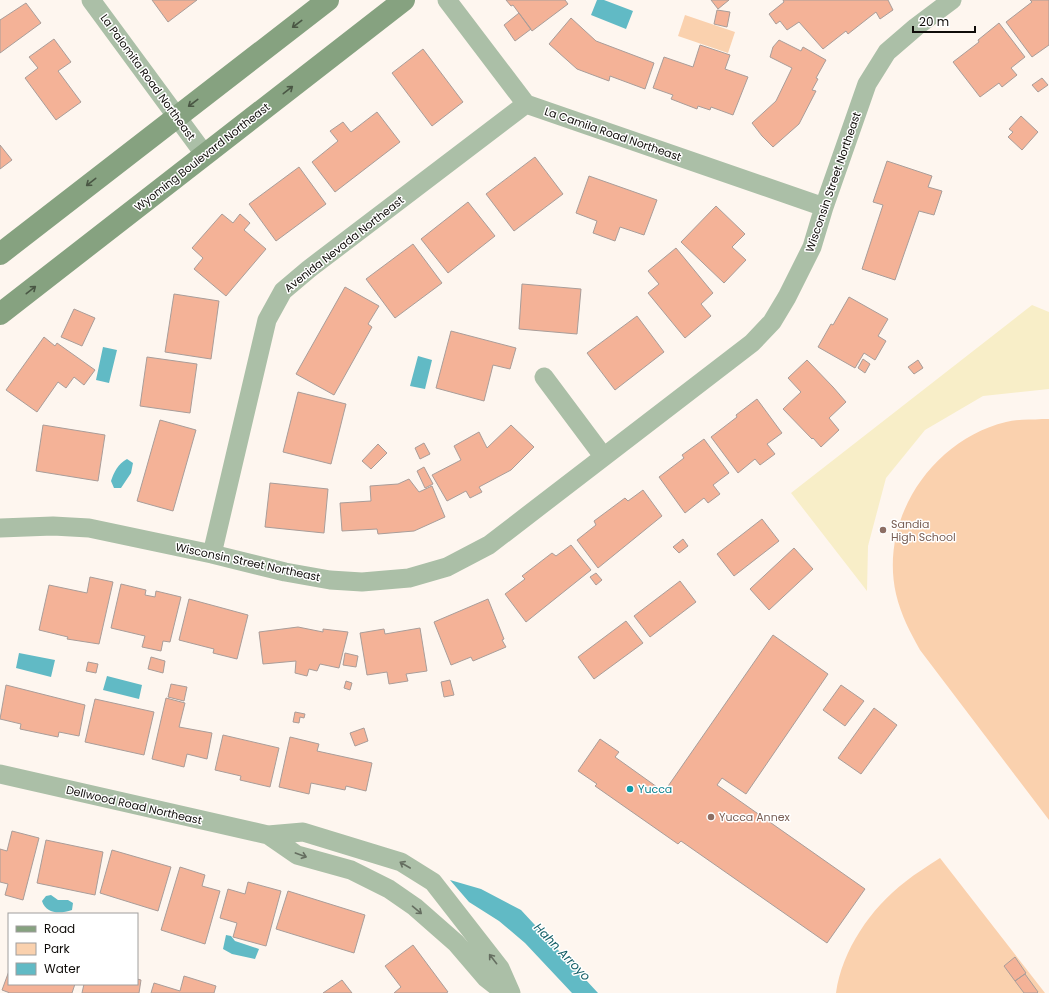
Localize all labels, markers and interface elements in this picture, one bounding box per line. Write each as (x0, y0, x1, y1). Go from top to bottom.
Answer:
scale bar (913, 8, 975, 34)
street label: La Palomita Road Northeast (97, 11, 199, 143)
text: 20 m (919, 13, 949, 30)
one-way arrow (291, 19, 302, 28)
one-way arrow (283, 86, 294, 94)
one-way arrow (188, 98, 199, 107)
street label: Wyoming Boulevard Northeast (131, 99, 273, 215)
street label: La Camila Road Northeast (542, 103, 684, 165)
street label: Wisconsin Street Northeast (801, 110, 865, 254)
one-way arrow (85, 178, 96, 187)
street label: Avenida Nevada Northeast (281, 192, 407, 296)
one-way arrow (25, 286, 36, 294)
place label: Sandia High School (891, 516, 956, 545)
marker: Sandia High School (878, 525, 888, 535)
street label: Wisconsin Street Northeast (174, 539, 322, 585)
place label: Yucca (638, 781, 672, 797)
street label: Dellwood Road Northeast (65, 782, 203, 828)
marker: Yucca (625, 784, 635, 794)
place label: Yucca Annex (719, 809, 791, 825)
marker: Yucca Annex (706, 812, 716, 822)
one-way arrow (294, 852, 306, 860)
one-way arrow (399, 860, 411, 868)
one-way arrow (412, 905, 423, 914)
legend (8, 913, 138, 985)
water label: Hahn Arroyo (530, 919, 595, 985)
text: Road (44, 920, 75, 937)
text: Park (44, 940, 71, 957)
one-way arrow (488, 953, 497, 964)
text: Water (44, 960, 81, 977)

